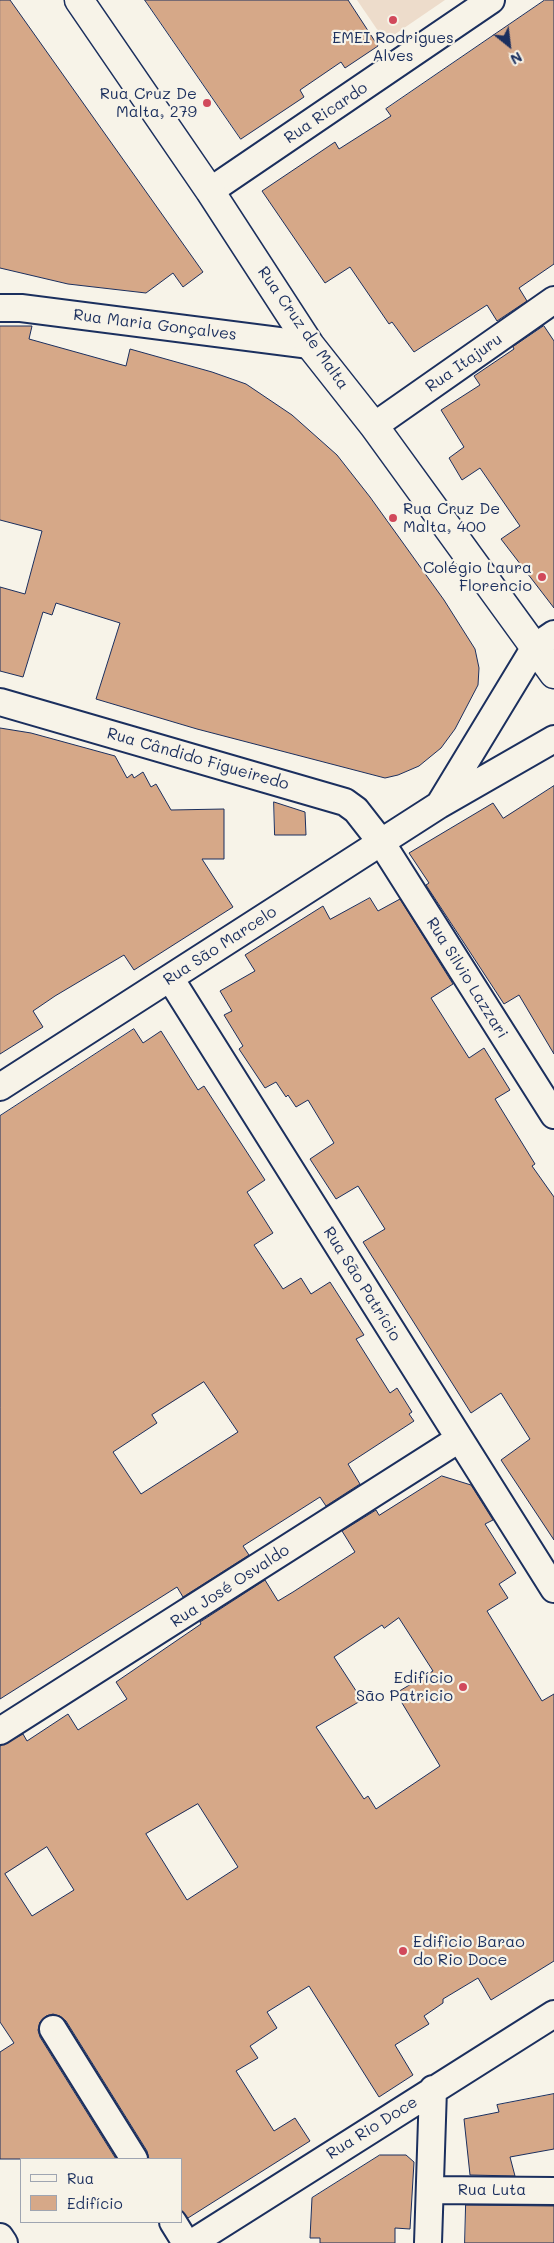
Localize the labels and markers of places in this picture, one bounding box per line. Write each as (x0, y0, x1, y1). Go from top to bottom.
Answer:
marker: EMEI Rodrigues Alves (387, 14, 399, 26)
place label: EMEI Rodrigues Alves (332, 28, 454, 66)
place label: Rua Cruz De Malta, 279 (100, 84, 197, 122)
marker: Rua Cruz De Malta, 279 (201, 97, 213, 109)
place label: Rua Cruz De Malta, 400 (403, 499, 500, 537)
marker: Rua Cruz De Malta, 400 (387, 512, 399, 524)
place label: Colégio Laura Florencio (423, 558, 532, 596)
marker: Colégio Laura Florencio (536, 571, 548, 583)
place label: Edifício São Patricio (356, 1668, 453, 1706)
marker: Edifício São Patricio (457, 1681, 469, 1693)
place label: Edificio Barao do Rio Doce (413, 1932, 525, 1970)
marker: Edificio Barao do Rio Doce (397, 1945, 409, 1957)

